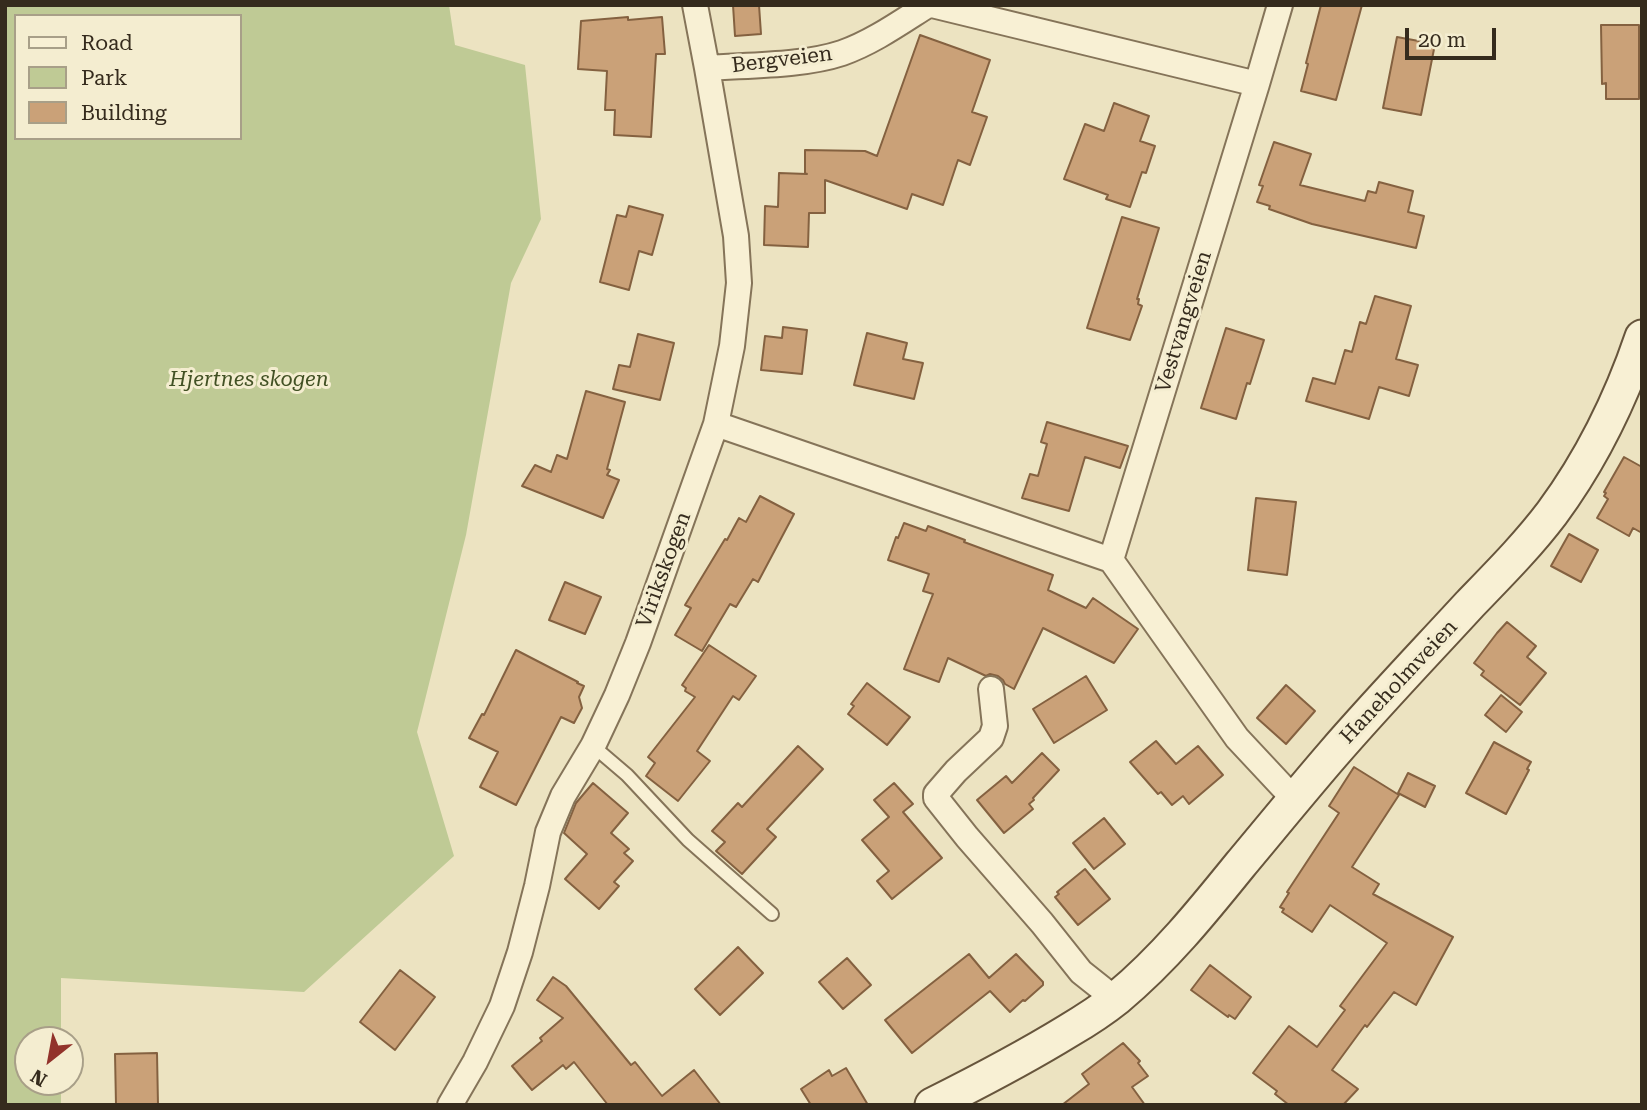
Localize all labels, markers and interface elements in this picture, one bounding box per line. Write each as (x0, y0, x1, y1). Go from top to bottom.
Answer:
legend (14, 14, 242, 140)
scale bar (1409, 14, 1500, 58)
text: 20 m (1418, 28, 1466, 52)
text: Road (81, 31, 133, 55)
street label: Bergveien (730, 41, 834, 79)
text: Park (81, 66, 127, 90)
text: Building (81, 101, 167, 125)
street label: Vestvangveien (1150, 248, 1218, 396)
park label: Hjertnes skogen (169, 367, 329, 393)
street label: Virikskogen (631, 508, 697, 632)
street label: Haneholmveien (1335, 615, 1463, 749)
north arrow (14, 1026, 84, 1096)
text: N (27, 1064, 51, 1091)

